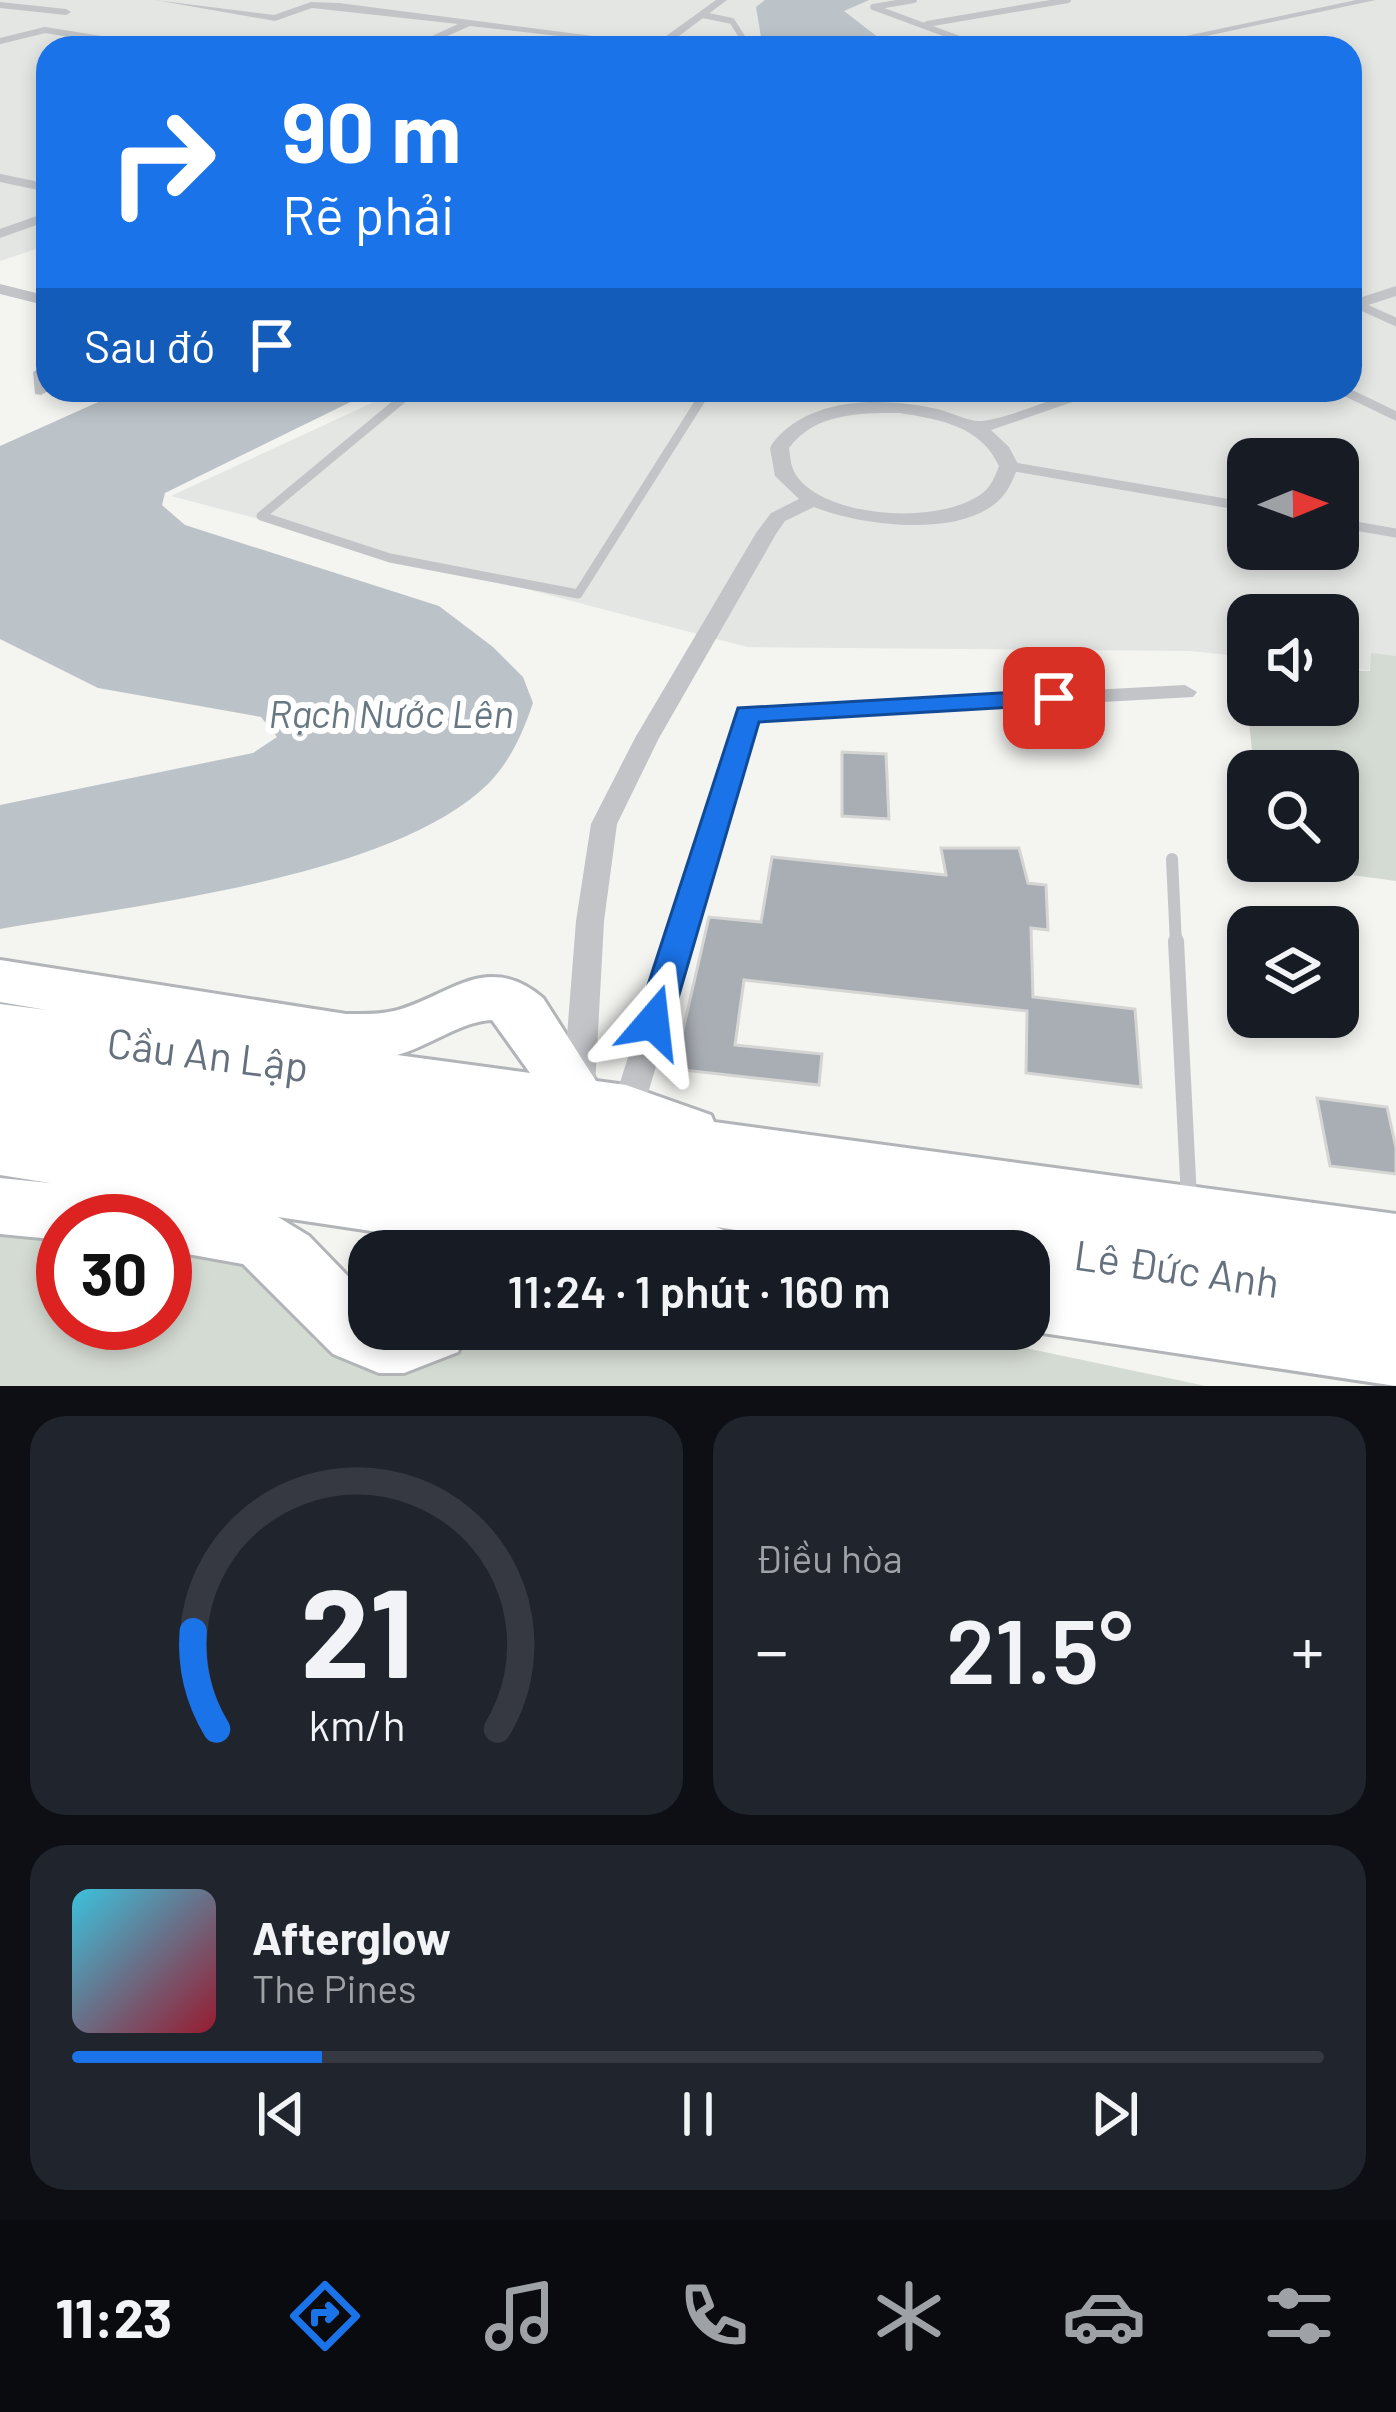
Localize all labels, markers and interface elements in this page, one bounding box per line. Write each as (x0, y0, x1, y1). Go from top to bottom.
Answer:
text: 90 m (282, 79, 461, 180)
icon: right (84, 84, 240, 240)
text: Rẽ phải (282, 181, 455, 246)
icon: arrive (239, 312, 305, 378)
text: Sau đó (84, 318, 215, 372)
north arrow (1227, 438, 1359, 570)
map controls (1227, 438, 1359, 1038)
button: sound (1227, 594, 1359, 726)
pin (1003, 647, 1105, 749)
icon: arrive (1021, 665, 1087, 731)
water label: Rạch Nước Lên (268, 689, 514, 736)
button: search (1227, 750, 1359, 882)
button: layers (1227, 906, 1359, 1038)
position arrow (590, 959, 716, 1085)
street label: Cầu An Lập (104, 1016, 312, 1091)
speed limit sign: 30 (36, 1194, 192, 1350)
street label: Lê Đức Anh (1071, 1228, 1283, 1306)
text: 11:24 · 1 phút · 160 m (508, 1263, 891, 1317)
text: Điều hòa (755, 1534, 903, 1581)
text: 21 (300, 1553, 413, 1703)
text: 21.5° (946, 1594, 1133, 1702)
text: − (755, 1609, 788, 1688)
text: + (1291, 1609, 1324, 1688)
text: km/h (308, 1697, 405, 1749)
text: Afterglow (252, 1910, 451, 1964)
text: The Pines (252, 1964, 417, 2011)
icon: previous (248, 2081, 314, 2147)
icon: pause (665, 2081, 731, 2147)
icon: next (1082, 2081, 1148, 2147)
icon: directions (283, 2274, 367, 2358)
icon: music (478, 2274, 562, 2358)
icon: phone (672, 2274, 756, 2358)
icon: climate (867, 2274, 951, 2358)
icon: car (1062, 2274, 1146, 2358)
icon: filters (1257, 2274, 1341, 2358)
text: 11:23 (55, 2284, 172, 2349)

